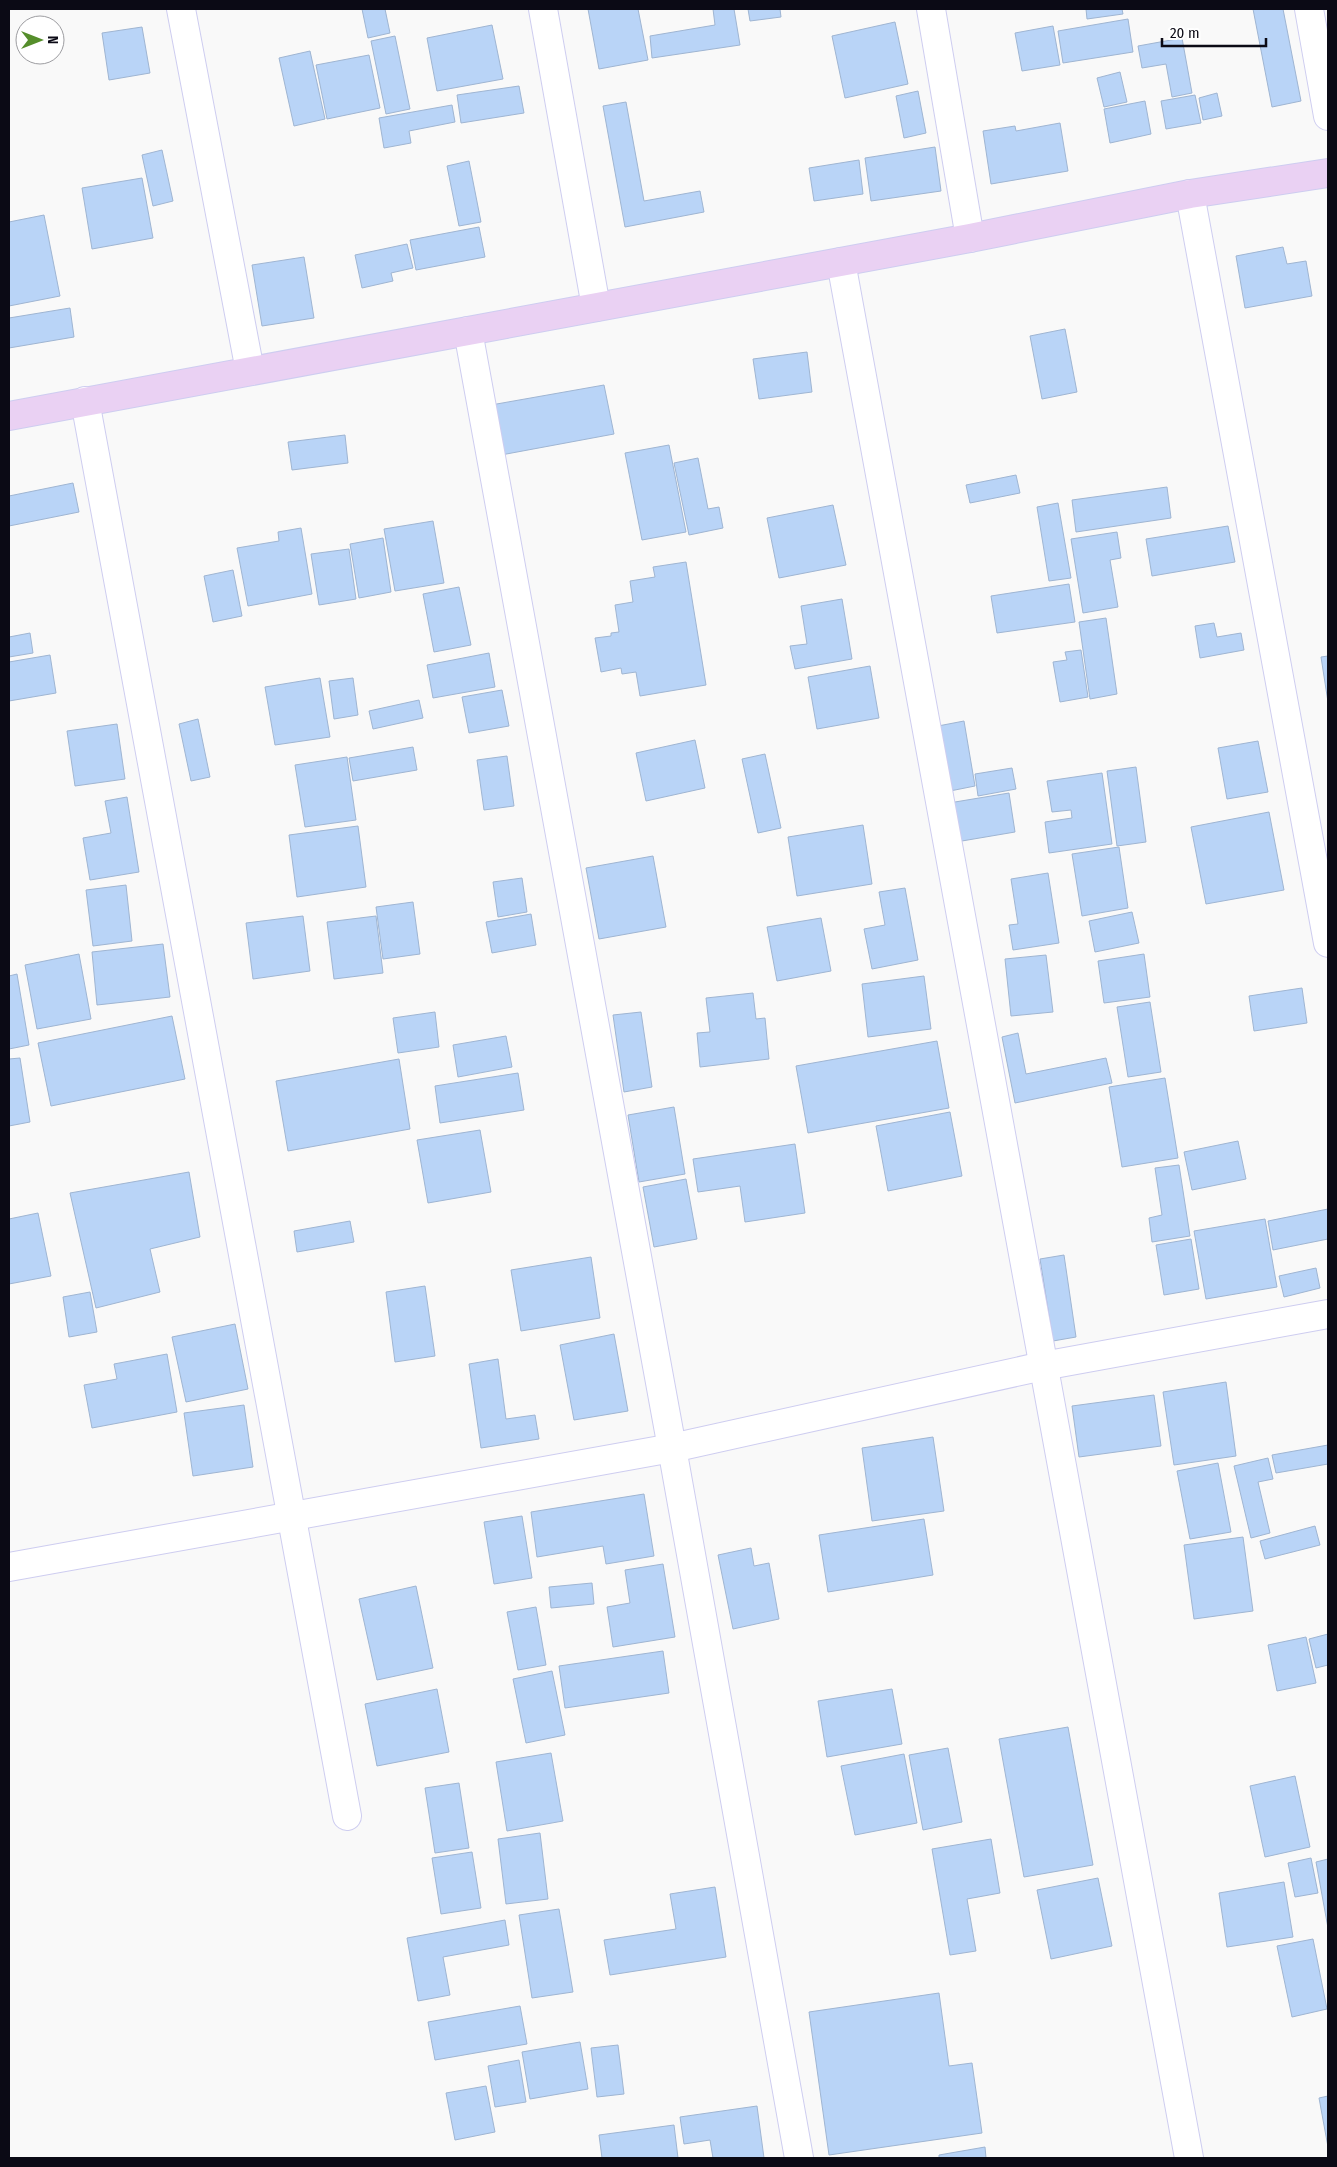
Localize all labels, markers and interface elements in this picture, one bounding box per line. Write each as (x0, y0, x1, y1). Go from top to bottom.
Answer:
north arrow (15, 15, 65, 65)
scale bar (1162, 15, 1266, 47)
text: 20 m (1170, 24, 1200, 42)
text: N (44, 36, 61, 44)

